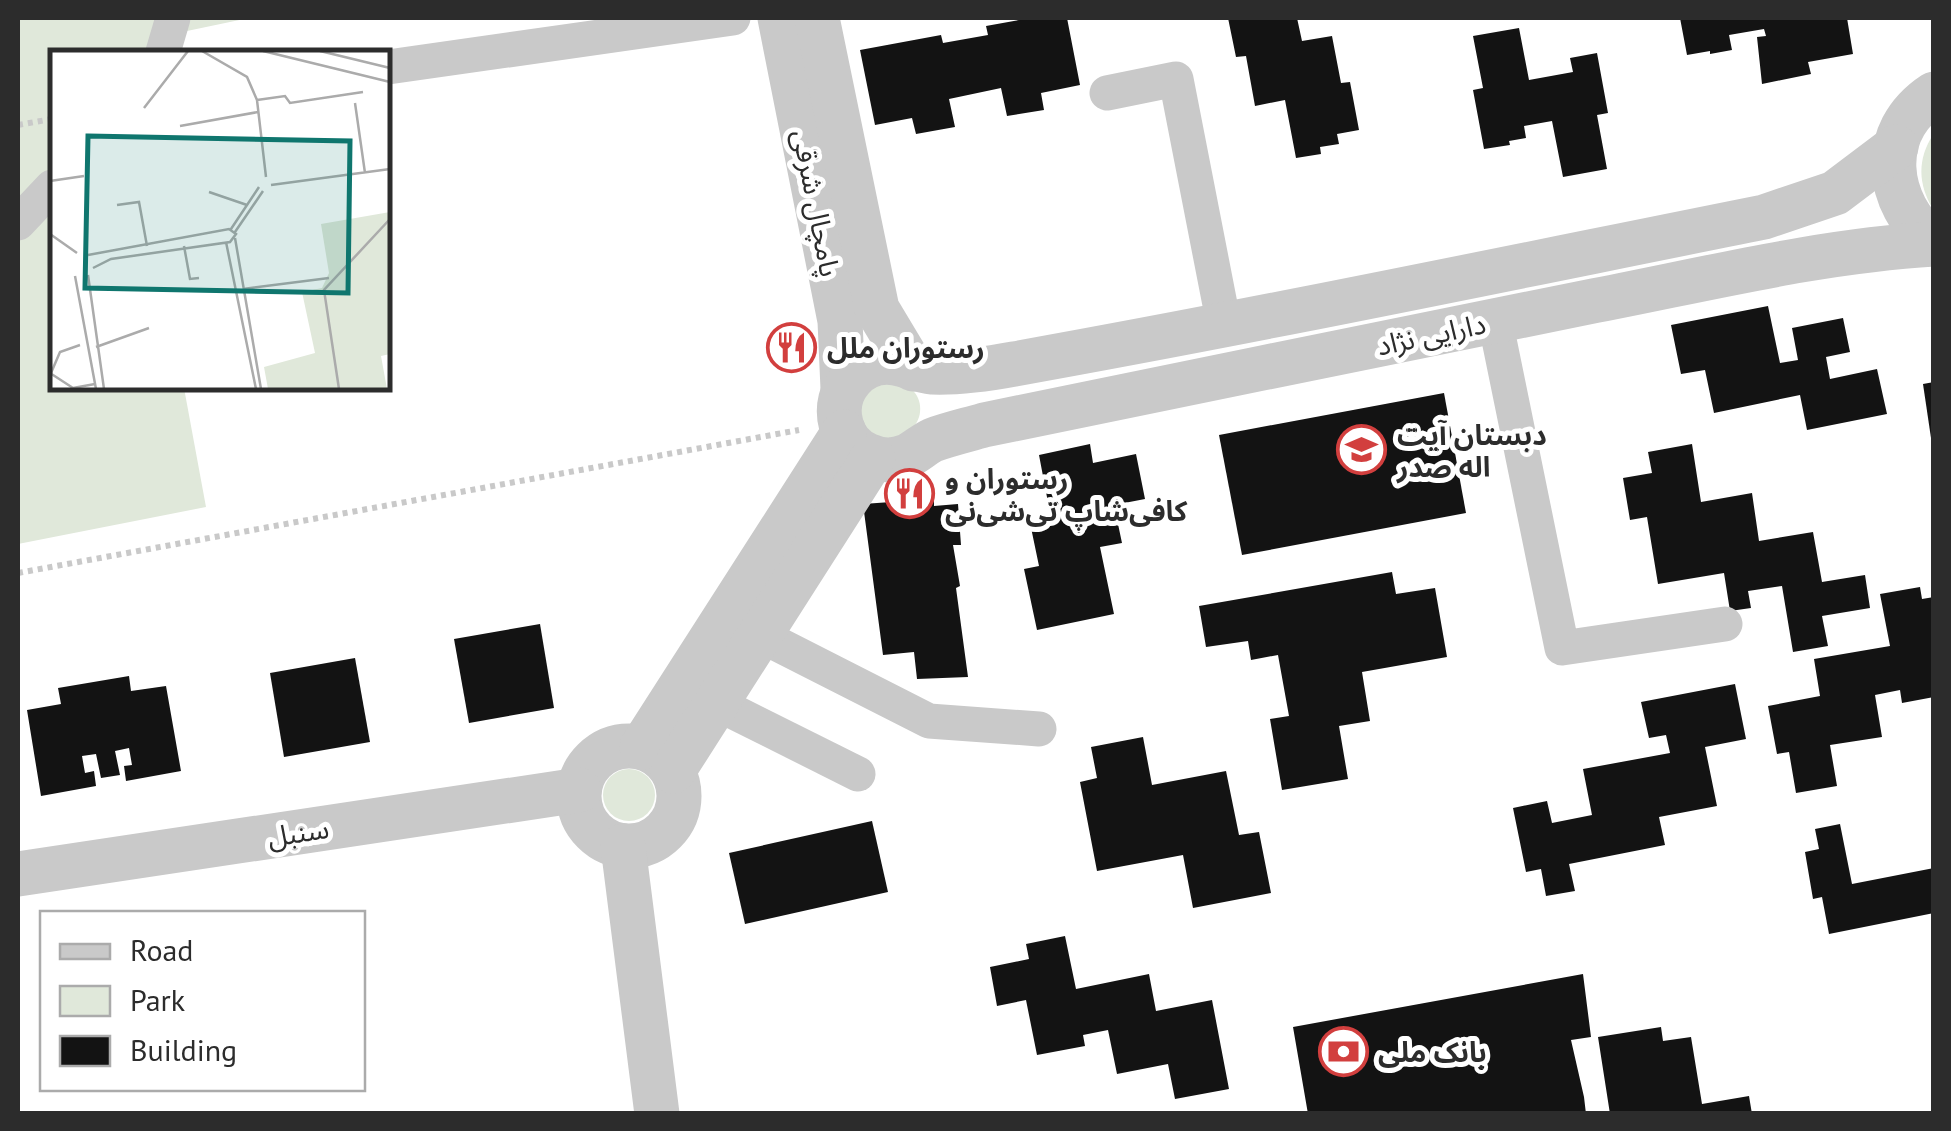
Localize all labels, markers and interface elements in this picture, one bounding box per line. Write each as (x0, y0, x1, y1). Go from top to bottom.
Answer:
inset map (50, 50, 390, 390)
street label: پامچال شرقی (784, 126, 849, 280)
street label: دارایی نژاد (1373, 304, 1489, 364)
restaurant icon: رستوران ملل (766, 321, 818, 373)
place label: رستوران ملل (827, 329, 985, 366)
place label: دبستان آیت اله صدر (1396, 416, 1547, 485)
school or university icon: دبستان آیت اله صدر (1336, 424, 1388, 476)
place label: رستوران و کافی‌شاپ تی‌شی‌نی (945, 460, 1187, 530)
restaurant icon: رستوران و کافی‌شاپ تی‌شی‌نی (884, 468, 936, 520)
street label: سنبل (265, 809, 331, 855)
legend (40, 911, 365, 1091)
text: Road (130, 930, 194, 969)
text: Park (130, 980, 186, 1019)
bank icon: بانک ملی (1317, 1025, 1369, 1077)
text: Building (130, 1030, 237, 1069)
place label: بانک ملی (1378, 1033, 1487, 1070)

